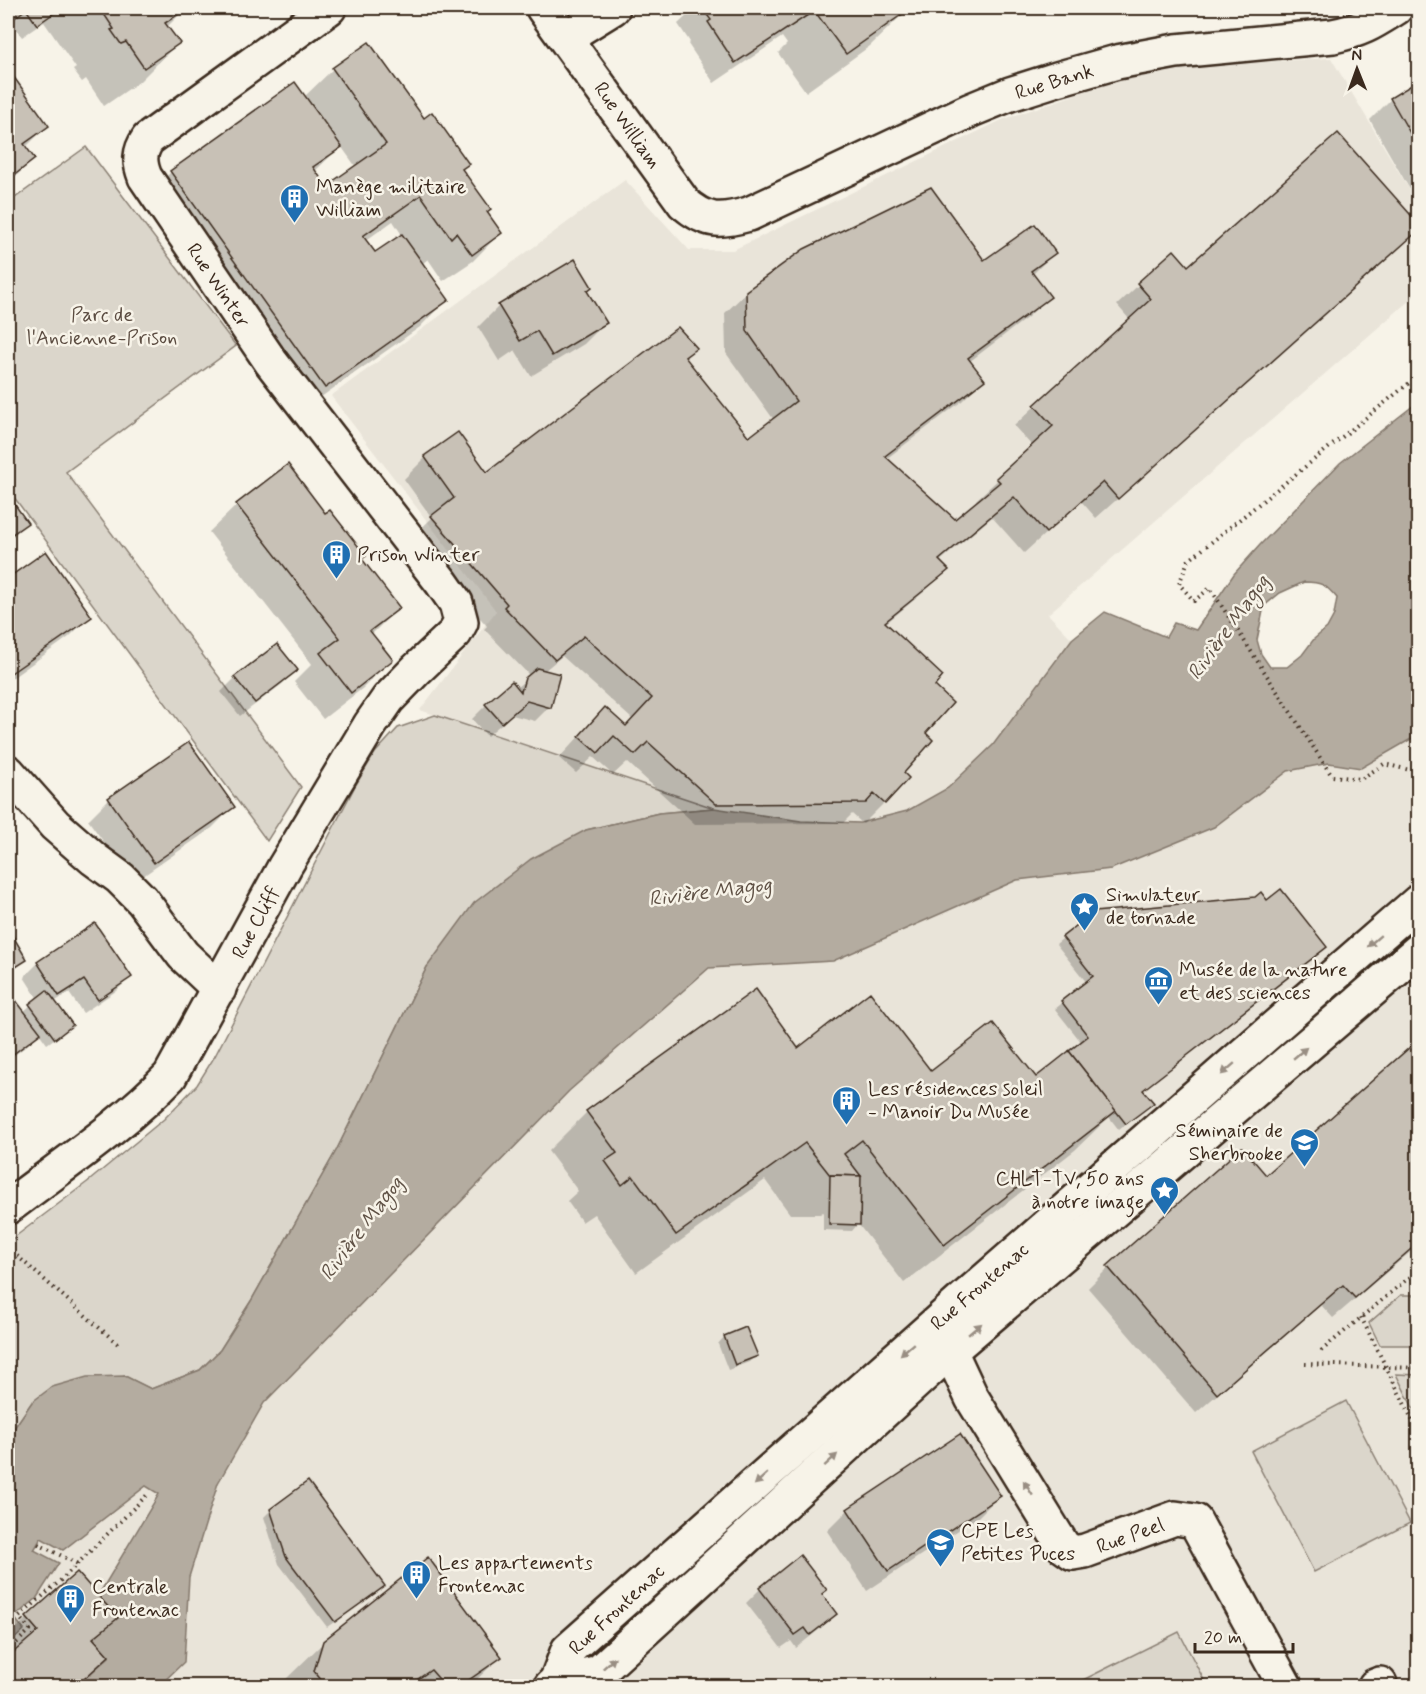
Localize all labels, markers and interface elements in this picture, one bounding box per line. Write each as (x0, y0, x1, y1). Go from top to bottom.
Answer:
north arrow (1327, 39, 1387, 99)
text: N (1351, 45, 1362, 66)
street label: Rue Bank (1012, 58, 1097, 107)
street label: Rue William (587, 77, 667, 175)
place label: Manège militaire William (316, 174, 467, 224)
building icon: Manège militaire William (279, 182, 311, 224)
street label: Rue Winter (180, 238, 256, 333)
park label: Parc de l'Ancienne-Prison (27, 302, 177, 352)
building icon: Prison Winter (320, 538, 352, 580)
place label: Prison Winter (357, 542, 480, 569)
water label: Rivière Magog (1181, 569, 1279, 687)
water label: Rivière Magog (647, 870, 774, 915)
street label: Rue Cliff (226, 882, 287, 964)
place label: Simulateur de tornade (1106, 882, 1201, 932)
place icon: Simulateur de tornade (1069, 890, 1101, 932)
one-way arrow (1367, 934, 1382, 948)
place label: Musée de la nature et des sciences (1179, 957, 1348, 1007)
museum icon: Musée de la nature et des sciences (1142, 964, 1174, 1006)
one-way arrow (1292, 1047, 1307, 1060)
one-way arrow (1220, 1062, 1235, 1076)
place label: Les résidences soleil - Manoir Du Musée (868, 1076, 1043, 1126)
building icon: Les résidences soleil - Manoir Du Musée (831, 1084, 863, 1126)
place label: Séminaire de Sherbrooke (1176, 1118, 1283, 1168)
school or university icon: Séminaire de Sherbrooke (1288, 1126, 1320, 1168)
place label: CHLT-TV, 50 ans à notre image (995, 1166, 1144, 1218)
water label: Rivière Magog (313, 1170, 412, 1288)
place icon: CHLT-TV, 50 ans à notre image (1149, 1174, 1181, 1216)
street label: Rue Frontenac (925, 1237, 1035, 1337)
one-way arrow (967, 1323, 982, 1336)
one-way arrow (899, 1343, 915, 1356)
one-way arrow (823, 1454, 838, 1467)
one-way arrow (754, 1472, 769, 1485)
one-way arrow (1022, 1480, 1033, 1496)
street label: Rue Peel (1093, 1512, 1168, 1561)
place label: CPE Les Petites Puces (961, 1518, 1075, 1568)
school or university icon: CPE Les Petites Puces (924, 1526, 956, 1568)
place label: Les appartements Frontenac (438, 1550, 593, 1600)
building icon: Les appartements Frontenac (401, 1558, 433, 1600)
street label: Rue Frontenac (563, 1559, 671, 1662)
place label: Centrale Frontenac (92, 1574, 179, 1624)
building icon: Centrale Frontenac (55, 1582, 87, 1624)
scale bar (1195, 1616, 1292, 1654)
text: 20 m (1204, 1626, 1242, 1650)
one-way arrow (602, 1656, 616, 1670)

